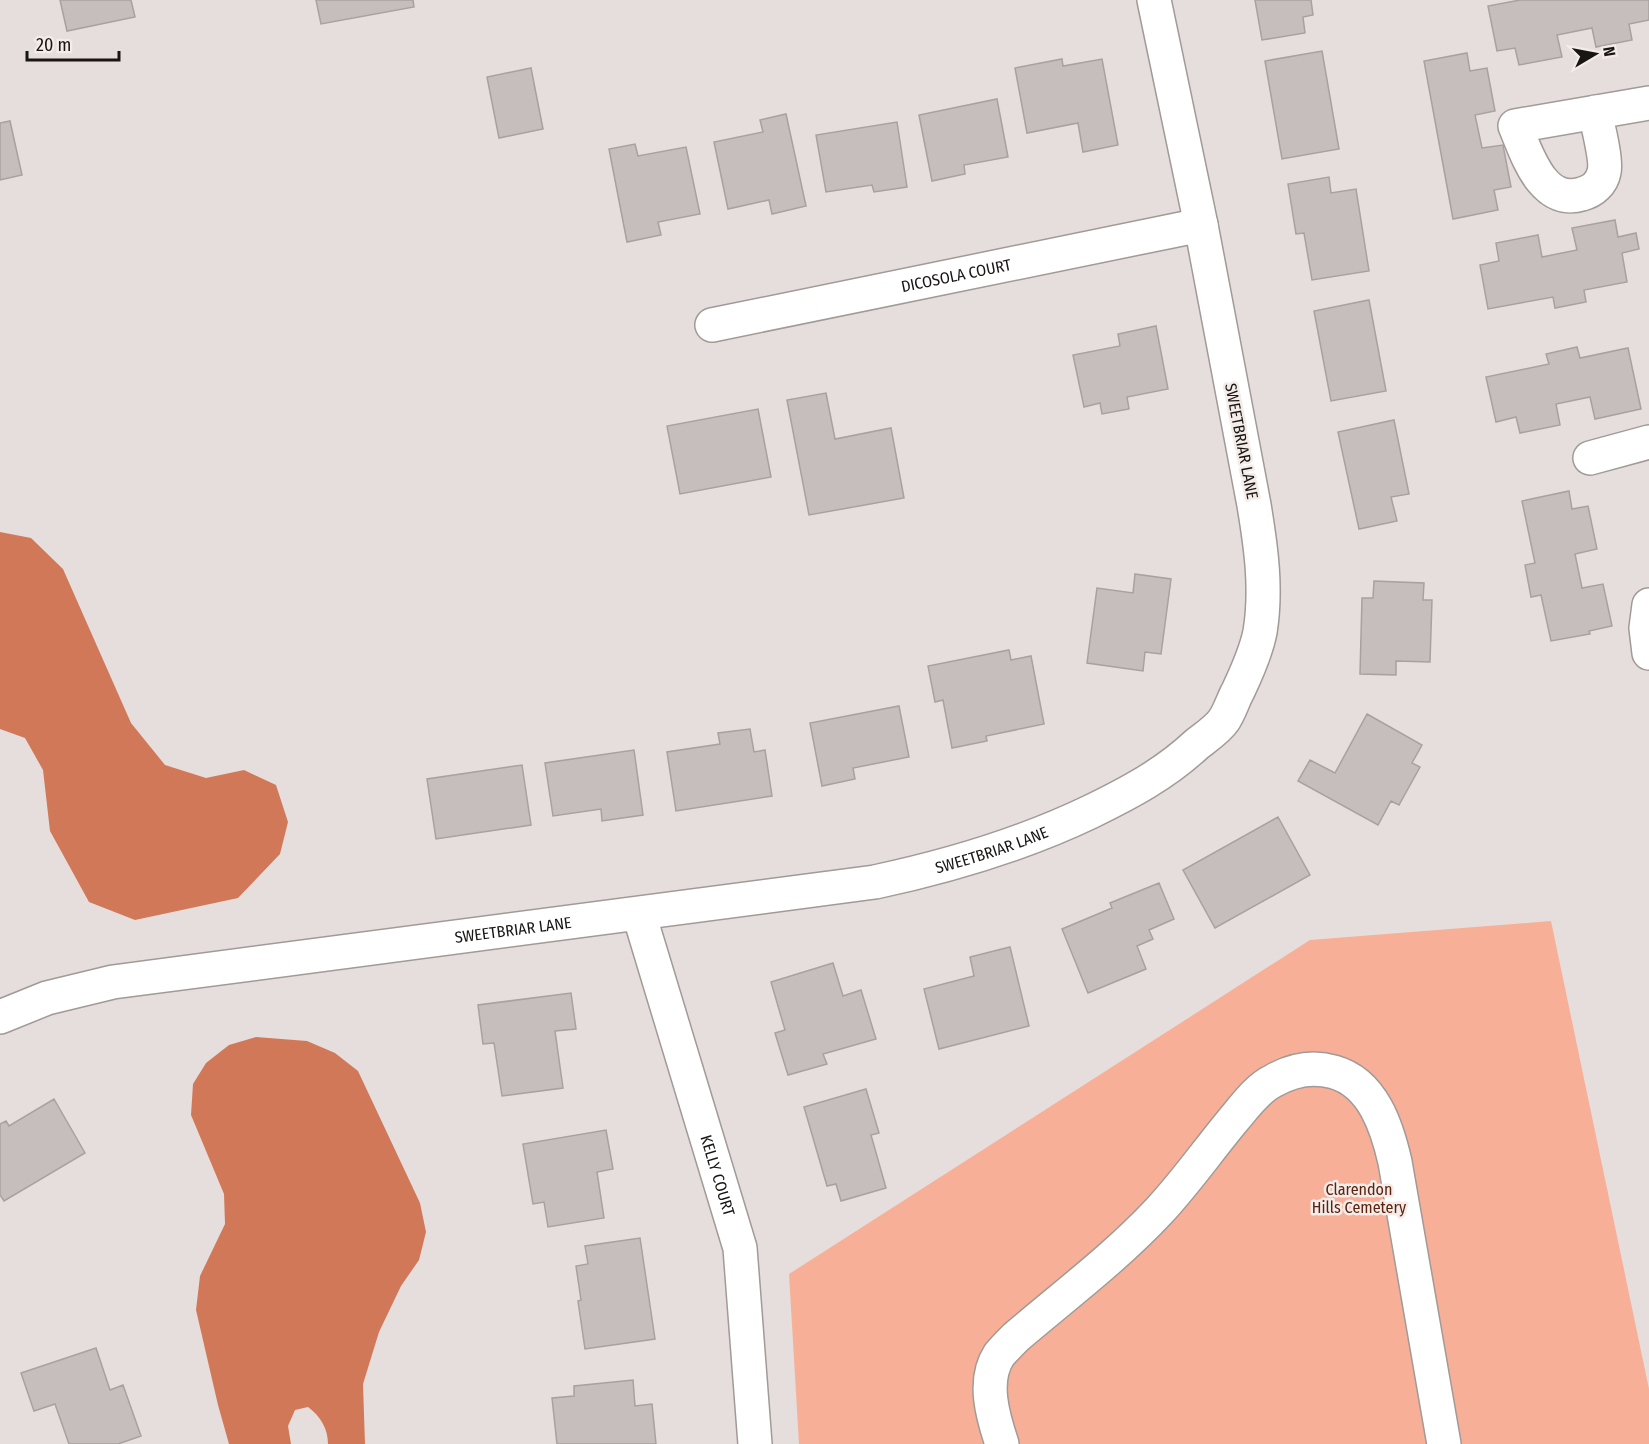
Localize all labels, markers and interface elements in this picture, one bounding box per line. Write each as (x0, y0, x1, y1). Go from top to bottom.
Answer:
scale bar (27, 24, 118, 62)
north arrow (1565, 24, 1625, 84)
text: 20 m (36, 34, 71, 56)
text: N (1599, 45, 1619, 58)
street label: DICOSOLA COURT (899, 255, 1013, 296)
street label: SWEETBRIAR LANE (1221, 382, 1262, 501)
street label: SWEETBRIAR LANE (933, 823, 1051, 877)
street label: SWEETBRIAR LANE (453, 913, 573, 947)
street label: KELLY COURT (696, 1133, 739, 1219)
park label: Clarendon Hills Cemetery (1312, 1180, 1407, 1217)

